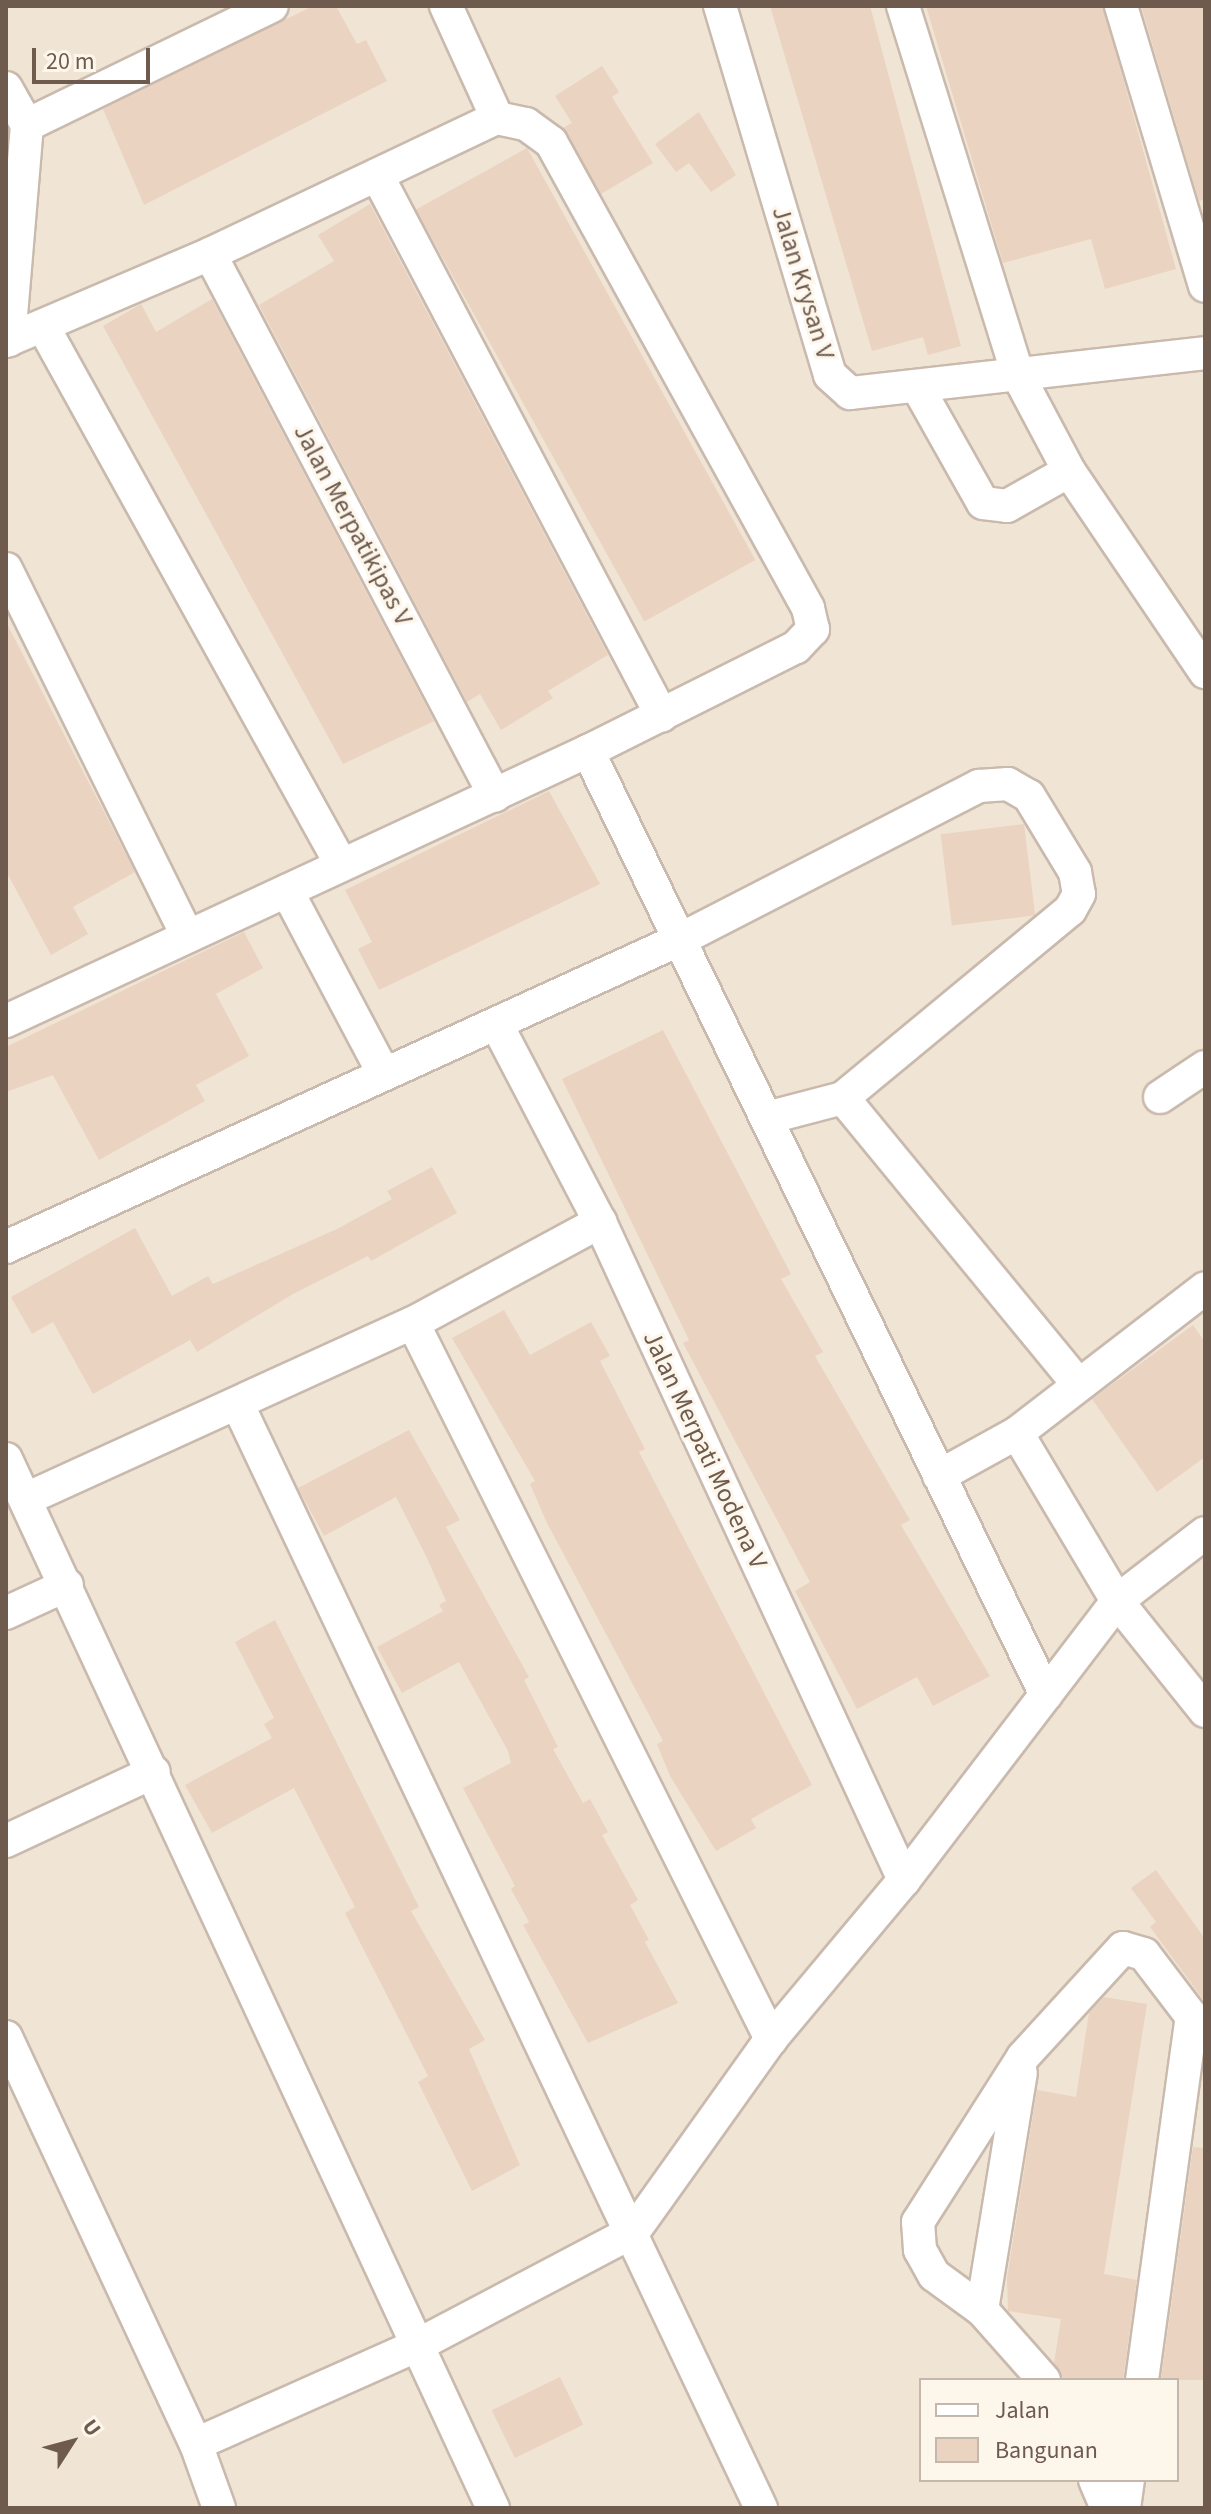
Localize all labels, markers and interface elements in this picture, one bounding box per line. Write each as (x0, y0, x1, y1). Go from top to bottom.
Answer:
scale bar (36, 32, 154, 82)
text: 20 m (46, 44, 95, 79)
street label: Jalan Krysan V (765, 203, 841, 363)
street label: Jalan Merpatikipas V (287, 419, 419, 631)
street label: Jalan Merpati Modena V (636, 1326, 774, 1574)
legend (919, 2378, 1179, 2482)
text: Jalan (995, 2393, 1050, 2428)
north arrow (32, 2402, 112, 2482)
text: U (74, 2413, 109, 2443)
text: Bangunan (995, 2433, 1098, 2468)

